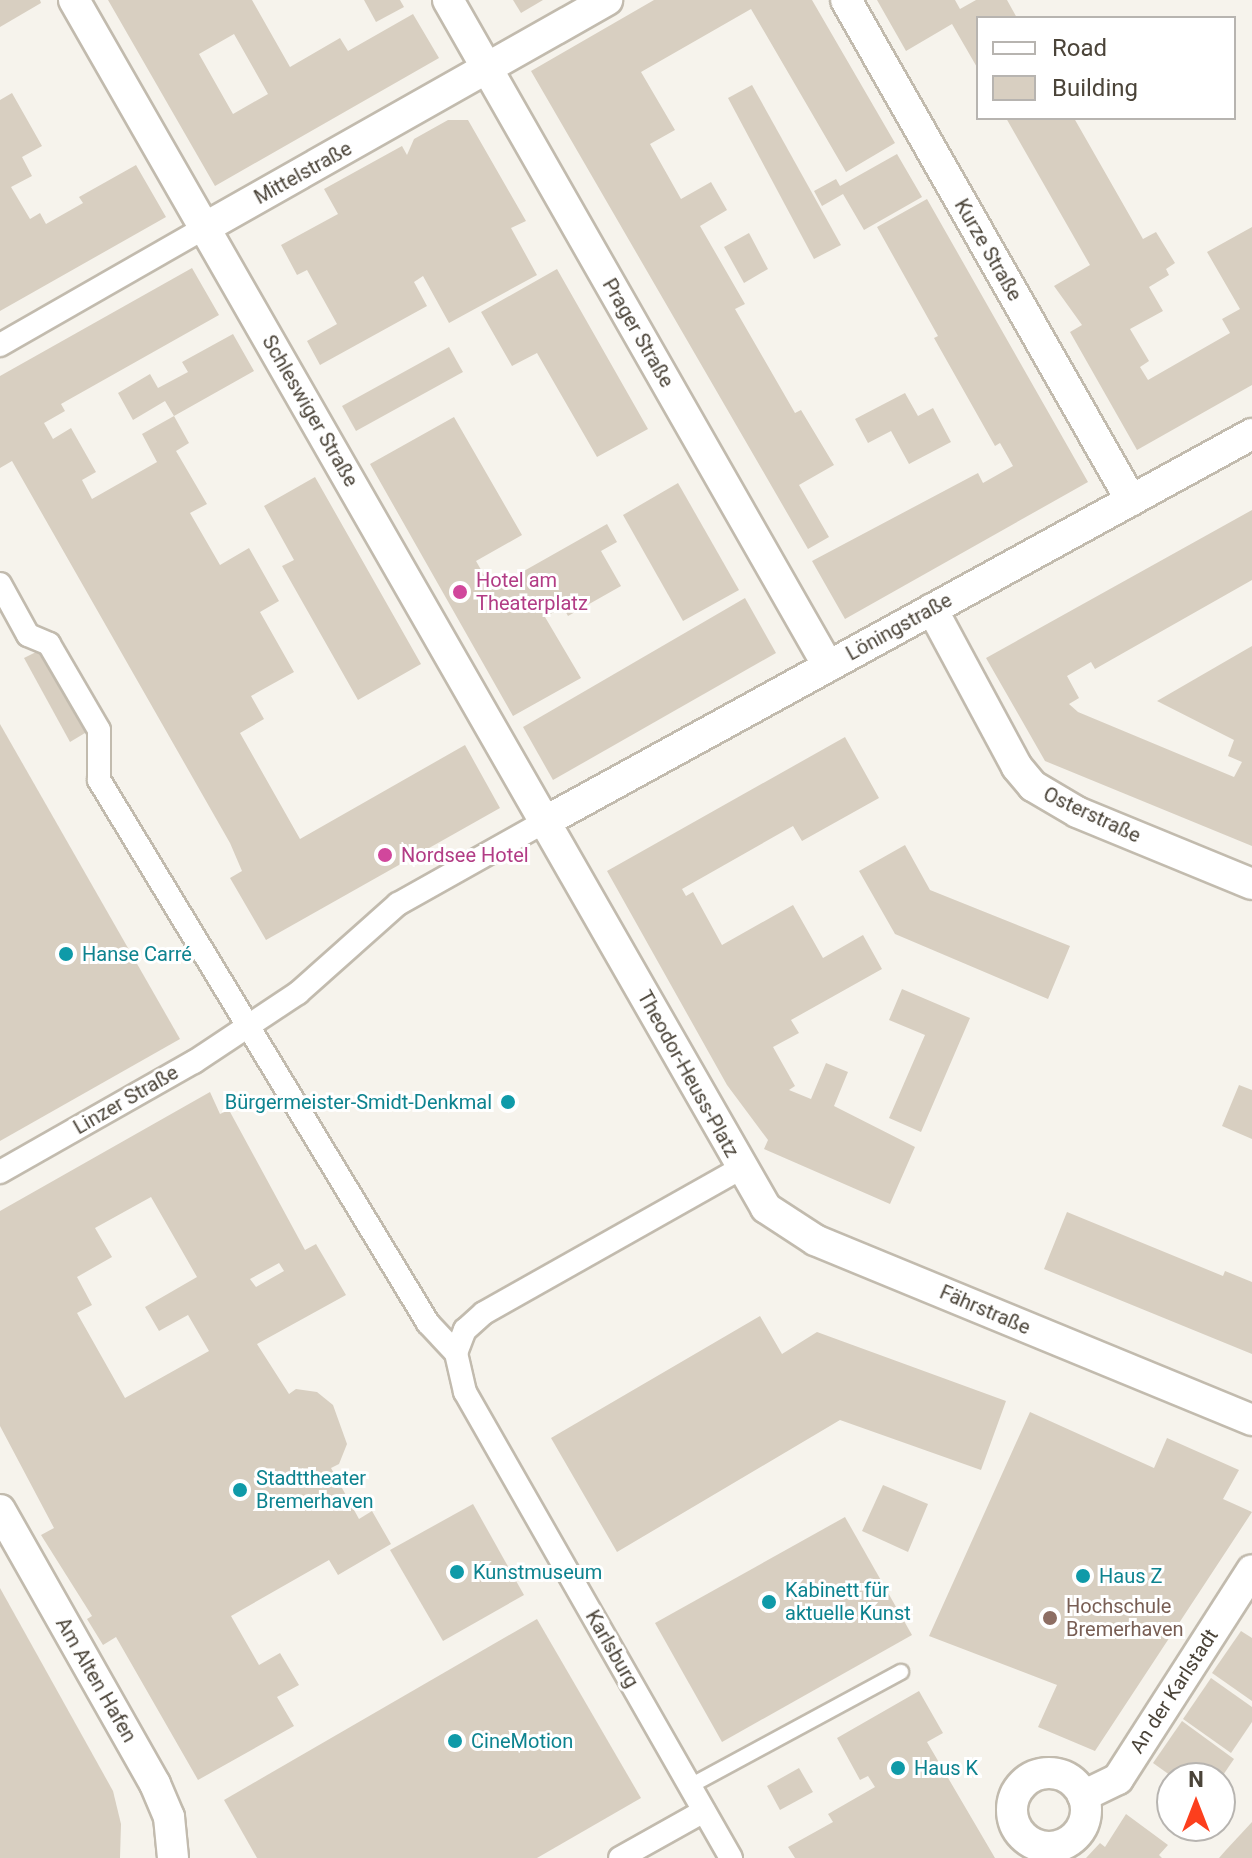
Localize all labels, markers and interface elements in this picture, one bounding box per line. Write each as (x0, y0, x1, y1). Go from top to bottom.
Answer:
legend (976, 16, 1236, 120)
text: Road (1052, 34, 1107, 62)
text: Building (1052, 74, 1138, 102)
street label: Mittelstraße (250, 136, 356, 210)
street label: Kurze Straße (949, 195, 1027, 305)
street label: Prager Straße (597, 274, 679, 392)
street label: Schleswiger Straße (257, 331, 363, 491)
place label: Hotel am Theaterplatz (476, 568, 588, 615)
marker: Hotel am Theaterplatz (451, 583, 469, 601)
street label: Löningstraße (842, 588, 956, 666)
street label: Osterstraße (1040, 782, 1144, 848)
place label: Nordsee Hotel (401, 843, 529, 867)
marker: Nordsee Hotel (376, 846, 394, 864)
place label: Hanse Carré (82, 942, 192, 966)
marker: Hanse Carré (57, 945, 75, 963)
street label: Theodor-Heuss-Platz (632, 986, 744, 1162)
street label: Linzer Straße (69, 1060, 183, 1140)
place label: Bürgermeister-Smidt-Denkmal (225, 1090, 492, 1114)
marker: Bürgermeister-Smidt-Denkmal (499, 1093, 517, 1111)
street label: Fährstraße (936, 1280, 1034, 1340)
place label: Stadttheater Bremerhaven (256, 1466, 374, 1513)
marker: Stadttheater Bremerhaven (231, 1481, 249, 1499)
place label: Kunstmuseum (473, 1560, 602, 1584)
marker: Kunstmuseum (448, 1563, 466, 1581)
place label: Haus Z (1099, 1564, 1162, 1588)
marker: Haus Z (1074, 1567, 1092, 1585)
place label: Kabinett für aktuelle Kunst (785, 1578, 911, 1625)
marker: Kabinett für aktuelle Kunst (760, 1593, 778, 1611)
place label: Hochschule Bremerhaven (1066, 1594, 1184, 1641)
street label: Karlsburg (580, 1606, 644, 1692)
marker: Hochschule Bremerhaven (1041, 1609, 1059, 1627)
street label: Am Alten Hafen (51, 1613, 141, 1747)
street label: An der Karlstadt (1125, 1624, 1223, 1758)
place label: CineMotion (471, 1729, 573, 1753)
marker: CineMotion (446, 1732, 464, 1750)
place label: Haus K (914, 1756, 978, 1780)
marker: Haus K (889, 1759, 907, 1777)
north arrow (1156, 1762, 1236, 1842)
text: N (1188, 1767, 1204, 1792)

